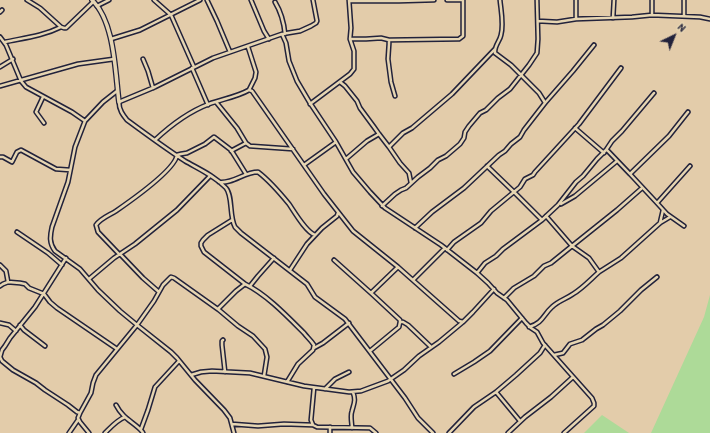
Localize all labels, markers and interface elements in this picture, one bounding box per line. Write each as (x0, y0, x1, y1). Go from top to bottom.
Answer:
north arrow (654, 16, 694, 56)
text: N (675, 20, 689, 34)

